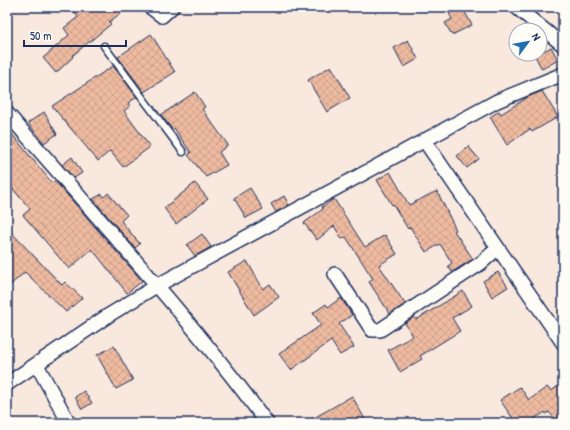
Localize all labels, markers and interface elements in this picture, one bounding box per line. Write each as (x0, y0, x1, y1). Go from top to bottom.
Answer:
scale bar (24, 22, 126, 48)
north arrow (508, 22, 548, 62)
text: 50 m (30, 27, 51, 44)
text: N (529, 31, 544, 43)

